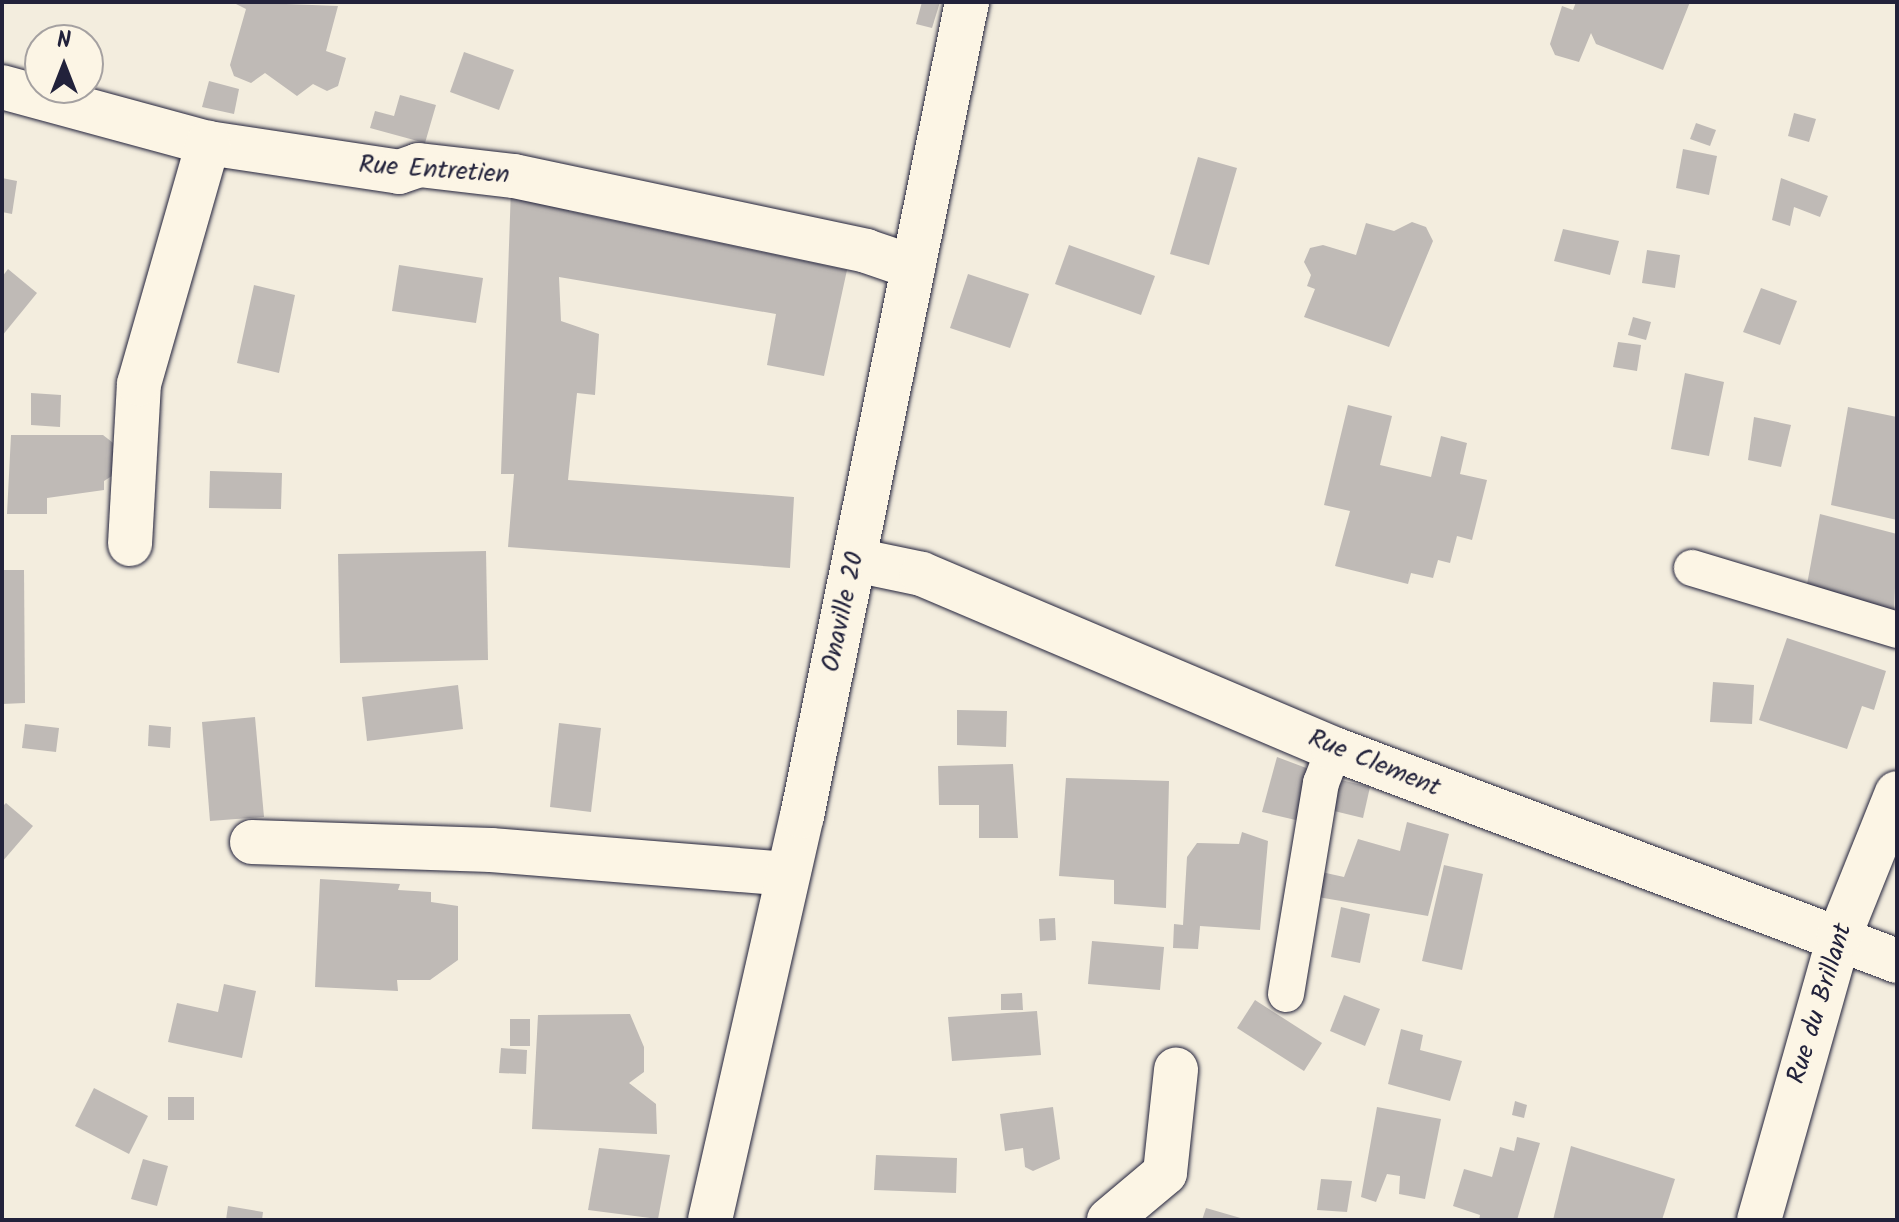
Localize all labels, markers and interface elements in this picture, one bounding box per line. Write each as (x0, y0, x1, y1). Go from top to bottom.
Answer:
north arrow (24, 24, 104, 104)
text: N (57, 24, 71, 59)
street label: Rue Entretien (358, 150, 510, 192)
street label: Onaville 20 (816, 549, 872, 675)
street label: Rue Clement (1303, 723, 1445, 805)
street label: Rue du Brillant (1782, 920, 1860, 1088)

